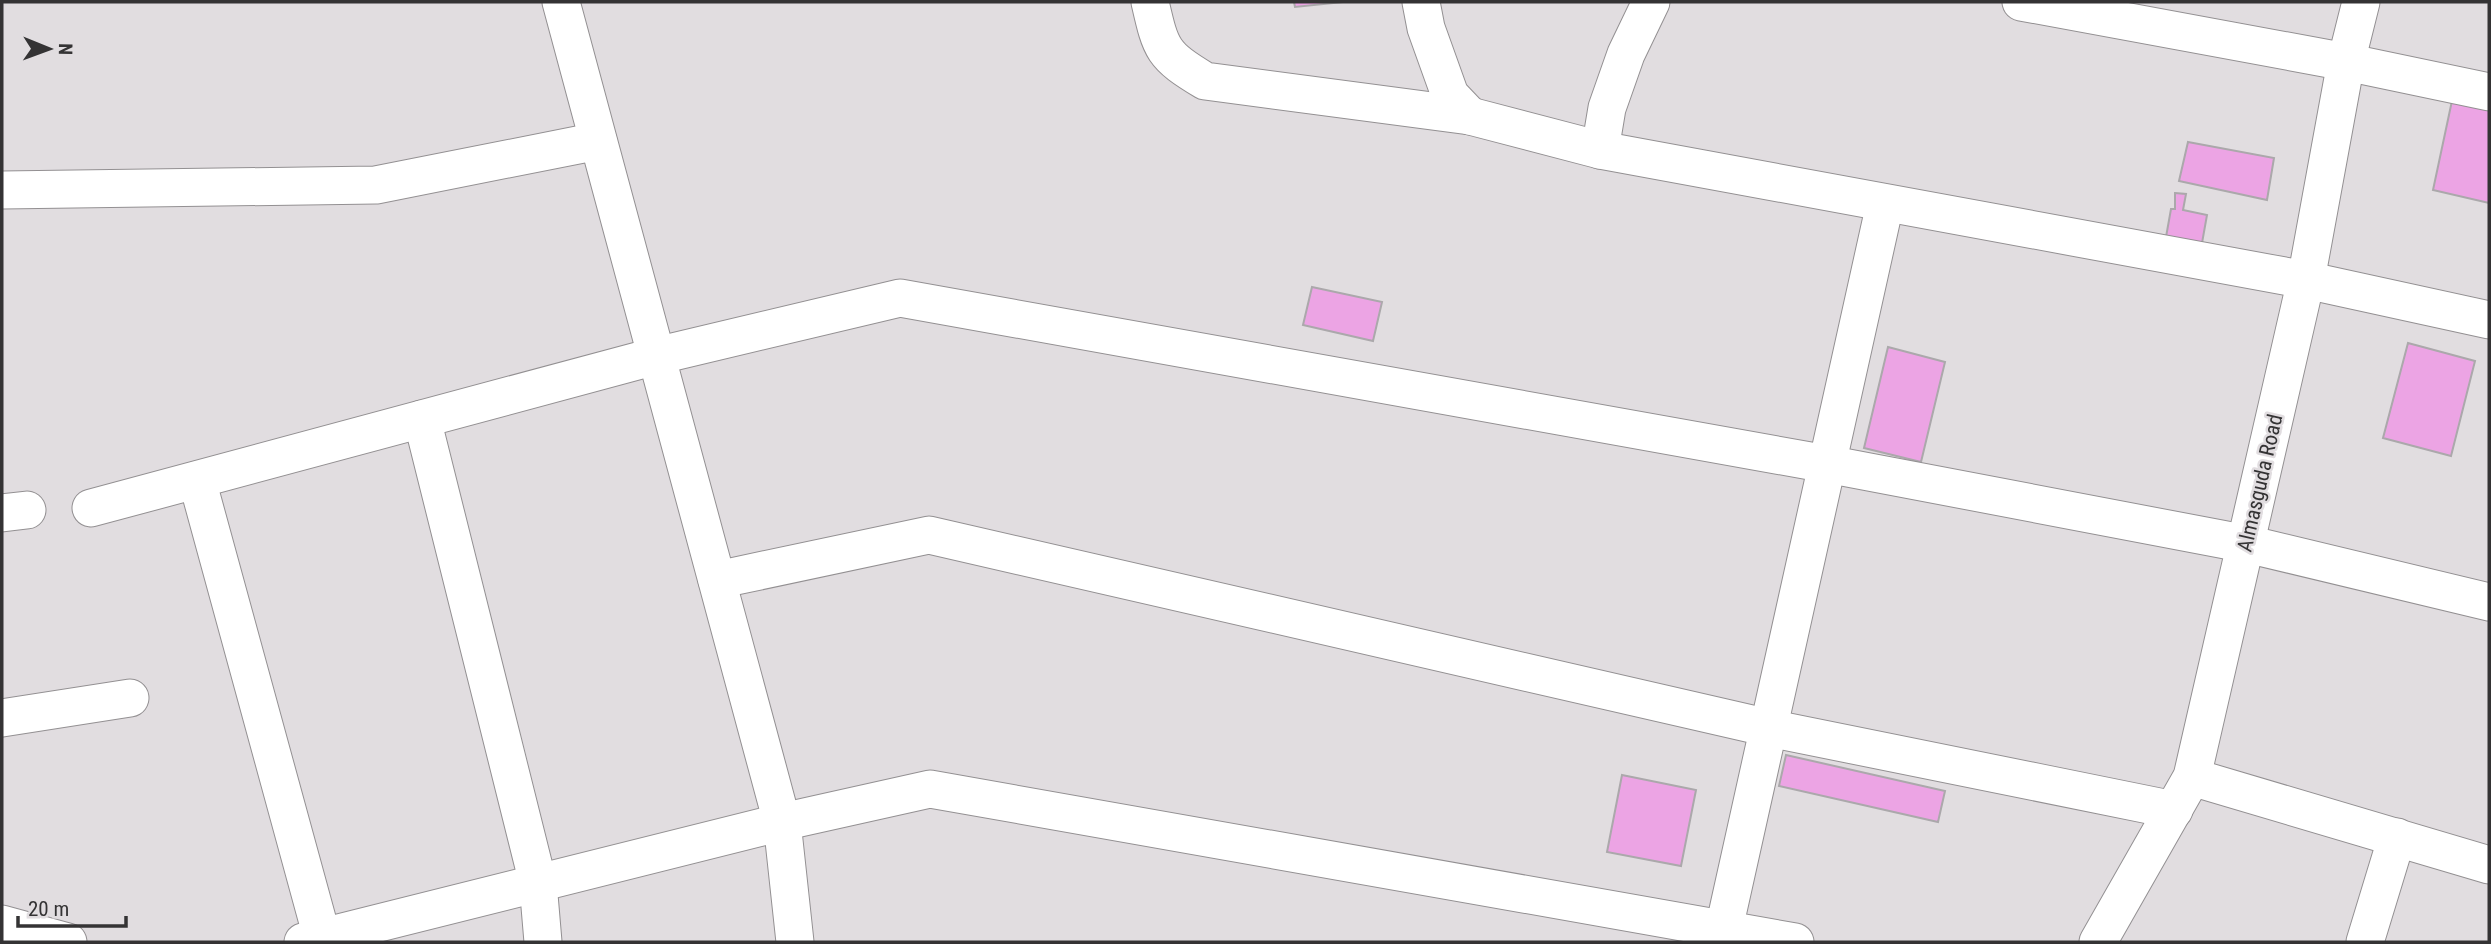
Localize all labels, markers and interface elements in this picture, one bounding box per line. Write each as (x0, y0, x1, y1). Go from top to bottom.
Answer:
north arrow (14, 14, 84, 84)
text: N (54, 43, 77, 55)
street label: Almasguda Road (2233, 412, 2287, 554)
scale bar (18, 884, 126, 928)
text: 20 m (28, 897, 69, 921)

